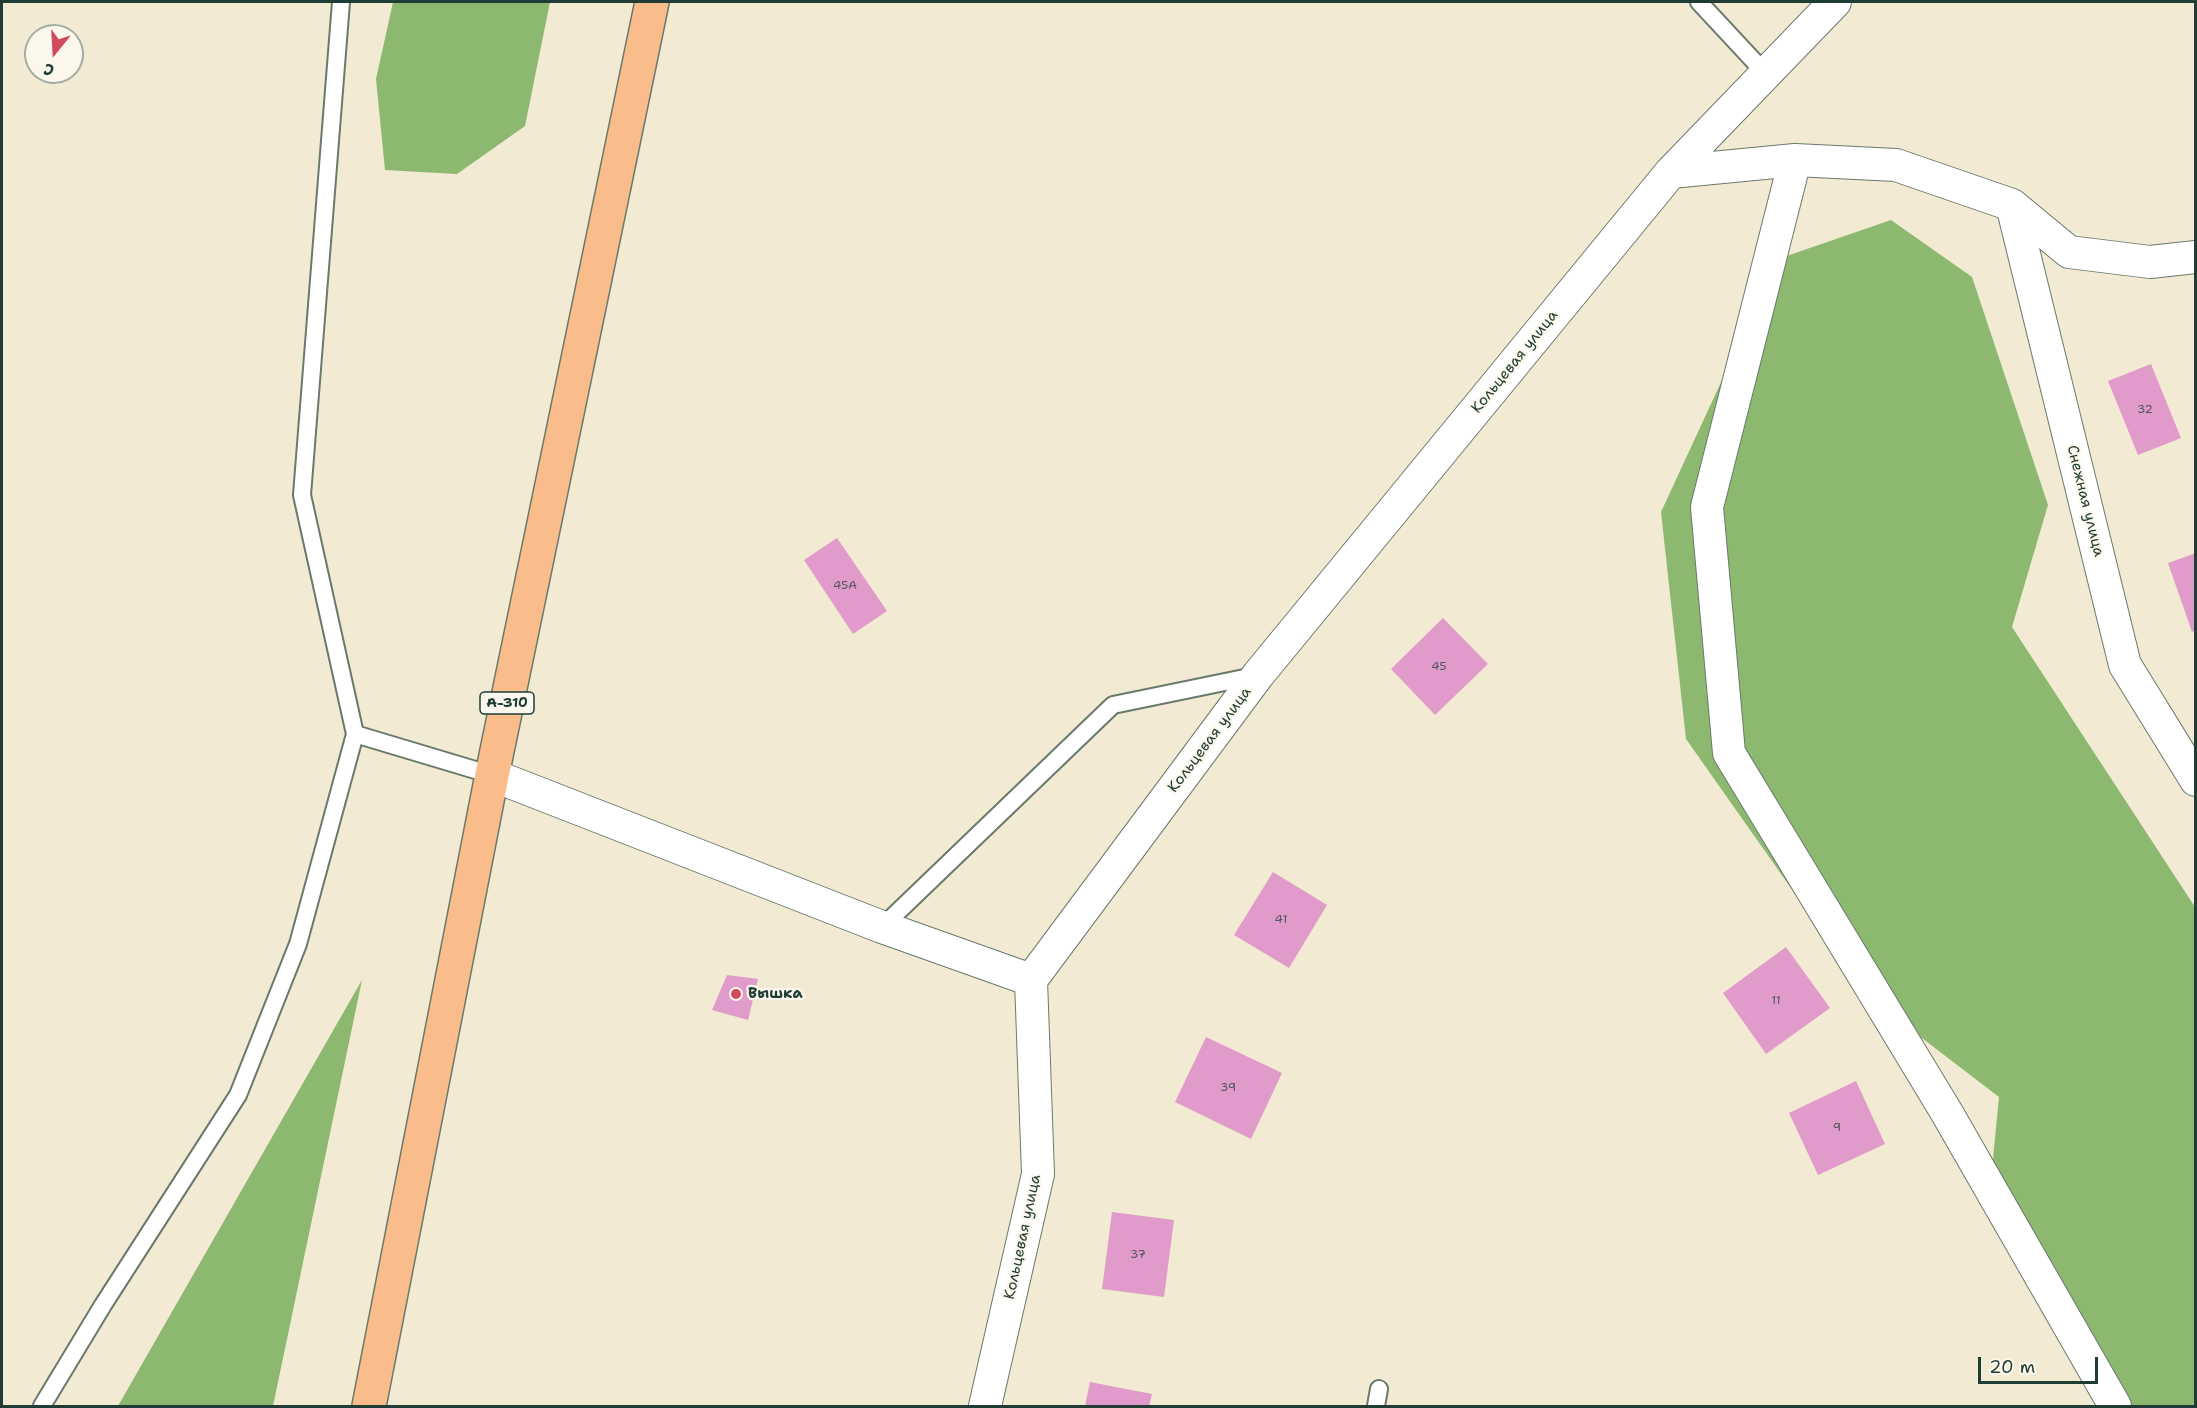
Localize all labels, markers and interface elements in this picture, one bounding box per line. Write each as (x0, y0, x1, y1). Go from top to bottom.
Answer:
north arrow (24, 24, 84, 84)
text: С (41, 58, 57, 81)
street label: Кольцевая улица (1468, 307, 1562, 417)
house number: 32 (2137, 403, 2153, 417)
street label: Снежная улица (2062, 443, 2108, 559)
house number: 45А (833, 579, 857, 593)
house number: 45 (1431, 660, 1447, 674)
street label: Кольцевая улица (1164, 684, 1256, 796)
road number: А-310 (480, 692, 534, 714)
house number: 41 (1275, 913, 1287, 927)
place label: Вышка (748, 985, 803, 1003)
marker: Вышка (729, 987, 743, 1001)
house number: 11 (1771, 994, 1781, 1008)
house number: 39 (1220, 1081, 1236, 1095)
house number: 9 (1833, 1121, 1841, 1135)
street label: Кольцевая улица (1001, 1173, 1045, 1301)
house number: 37 (1130, 1248, 1146, 1262)
scale bar (1981, 1345, 2101, 1383)
text: 20 m (1989, 1355, 2035, 1379)

